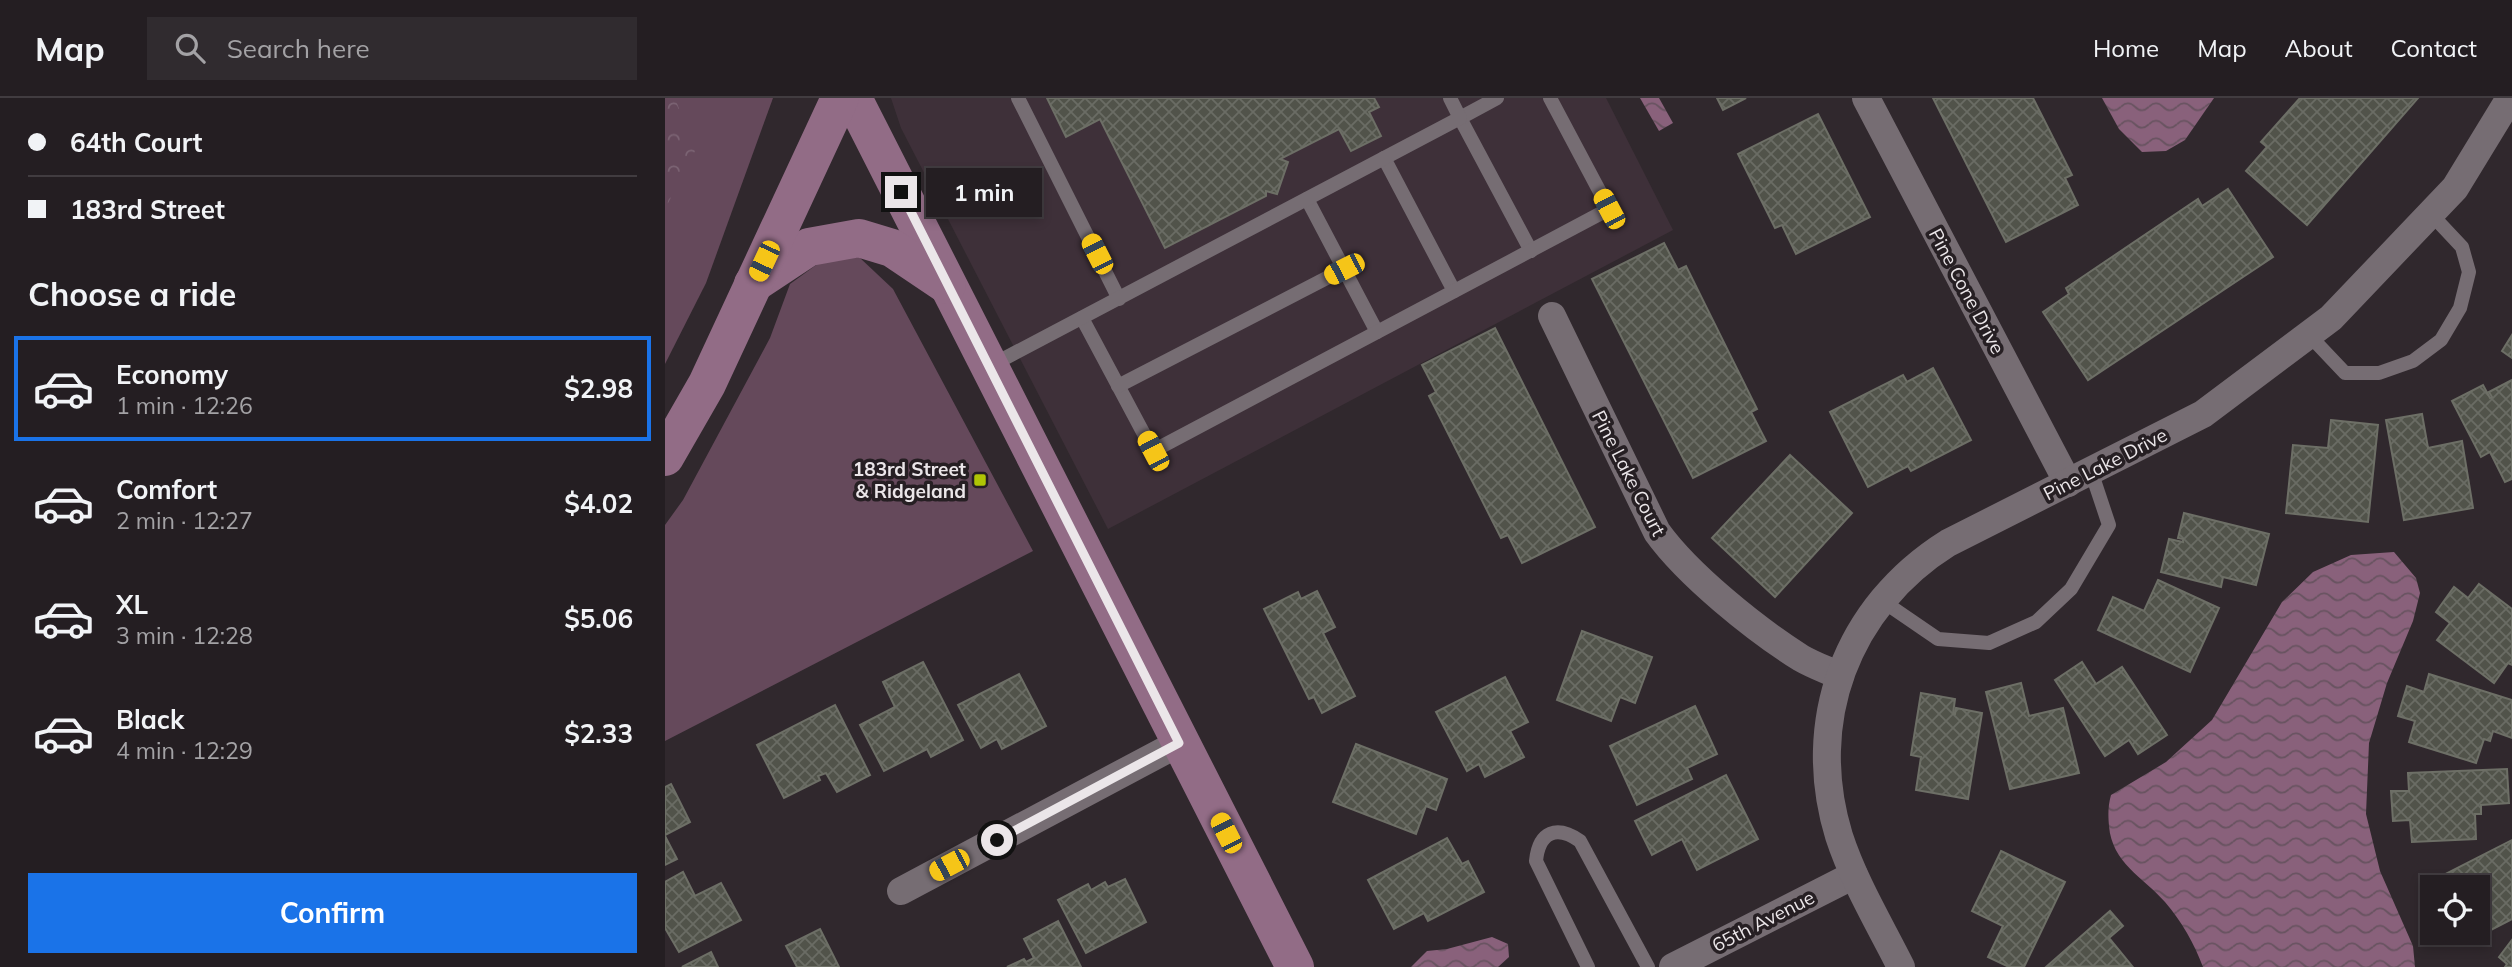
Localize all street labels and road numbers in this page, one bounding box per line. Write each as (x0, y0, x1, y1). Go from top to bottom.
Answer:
street label: Pine Cone Drive (1924, 224, 2010, 358)
street label: Pine Lake Court (1587, 406, 1671, 540)
street label: Pine Lake Drive (2039, 422, 2171, 506)
street label: 65th Avenue (1708, 885, 1818, 957)

